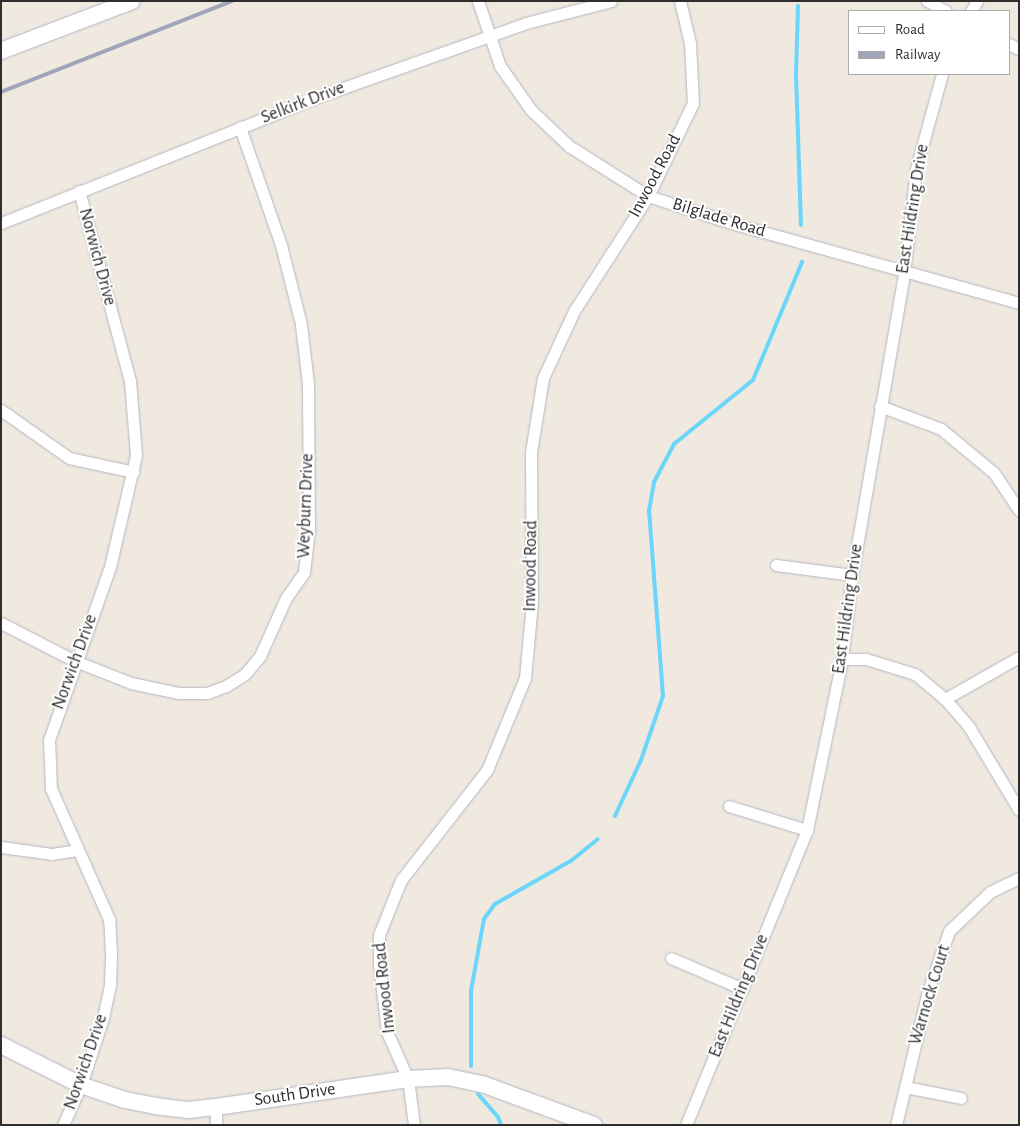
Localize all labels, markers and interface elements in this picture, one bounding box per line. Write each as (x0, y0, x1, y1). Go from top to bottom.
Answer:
legend (848, 10, 1010, 75)
text: Road (895, 22, 925, 37)
text: Railway (895, 47, 940, 62)
street label: Selkirk Drive (258, 77, 348, 129)
street label: Inwood Road (624, 131, 686, 221)
street label: East Hildring Drive (892, 143, 934, 275)
street label: Bilglade Road (670, 194, 768, 242)
street label: Norwich Drive (74, 206, 120, 308)
street label: Weyburn Drive (293, 453, 319, 559)
street label: Inwood Road (519, 520, 543, 612)
street label: East Hildring Drive (828, 543, 868, 675)
street label: Norwich Drive (48, 611, 102, 713)
street label: East Hildring Drive (704, 931, 774, 1061)
street label: Inwood Road (369, 942, 401, 1034)
street label: Warnock Court (905, 942, 955, 1048)
street label: Norwich Drive (60, 1011, 112, 1113)
street label: South Drive (253, 1079, 337, 1111)

